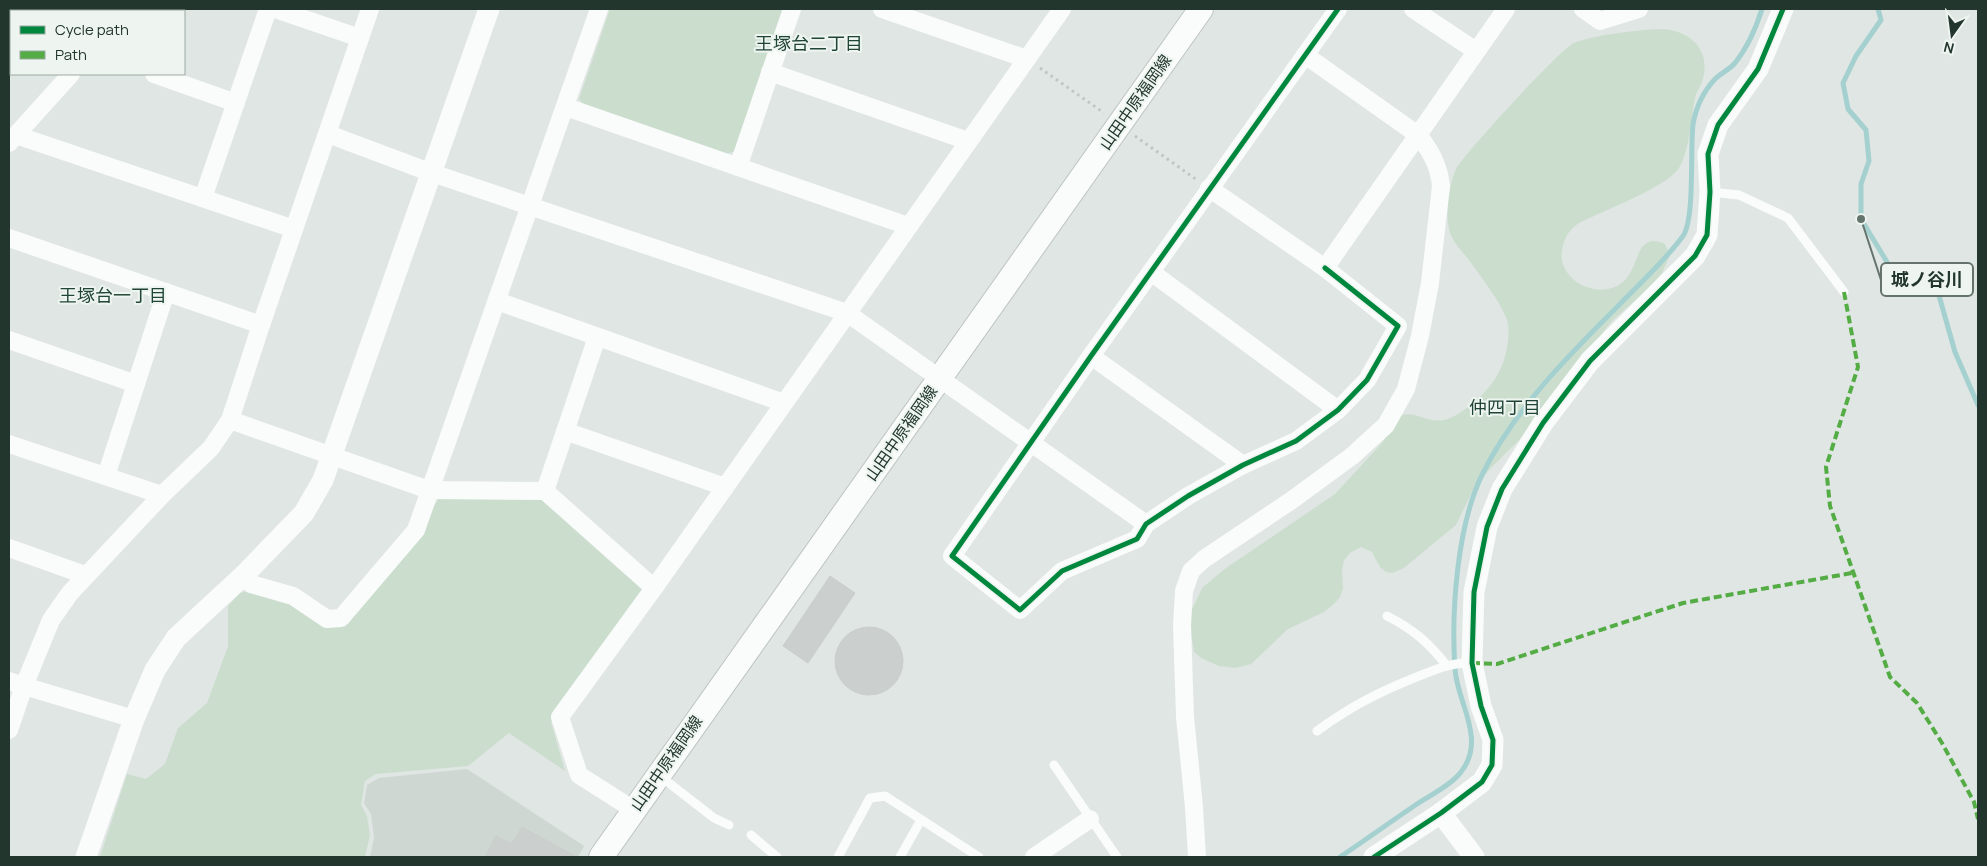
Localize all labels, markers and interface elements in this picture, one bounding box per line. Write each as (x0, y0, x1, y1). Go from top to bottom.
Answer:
legend (10, 10, 185, 75)
north arrow (1927, 10, 1977, 60)
text: Cycle path (55, 19, 129, 40)
district label: 王塚台二丁目 (755, 31, 863, 55)
text: N (1942, 38, 1956, 59)
text: Path (55, 44, 87, 65)
street label: 山田中原福岡線 (1094, 50, 1176, 154)
callout: 城ノ谷川 (1881, 263, 1973, 296)
text: 城ノ谷川 (1891, 267, 1963, 291)
district label: 王塚台一丁目 (59, 283, 167, 307)
street label: 山田中原福岡線 (860, 381, 942, 485)
district label: 仲四丁目 (1469, 395, 1541, 419)
street label: 山田中原福岡線 (625, 711, 707, 815)

